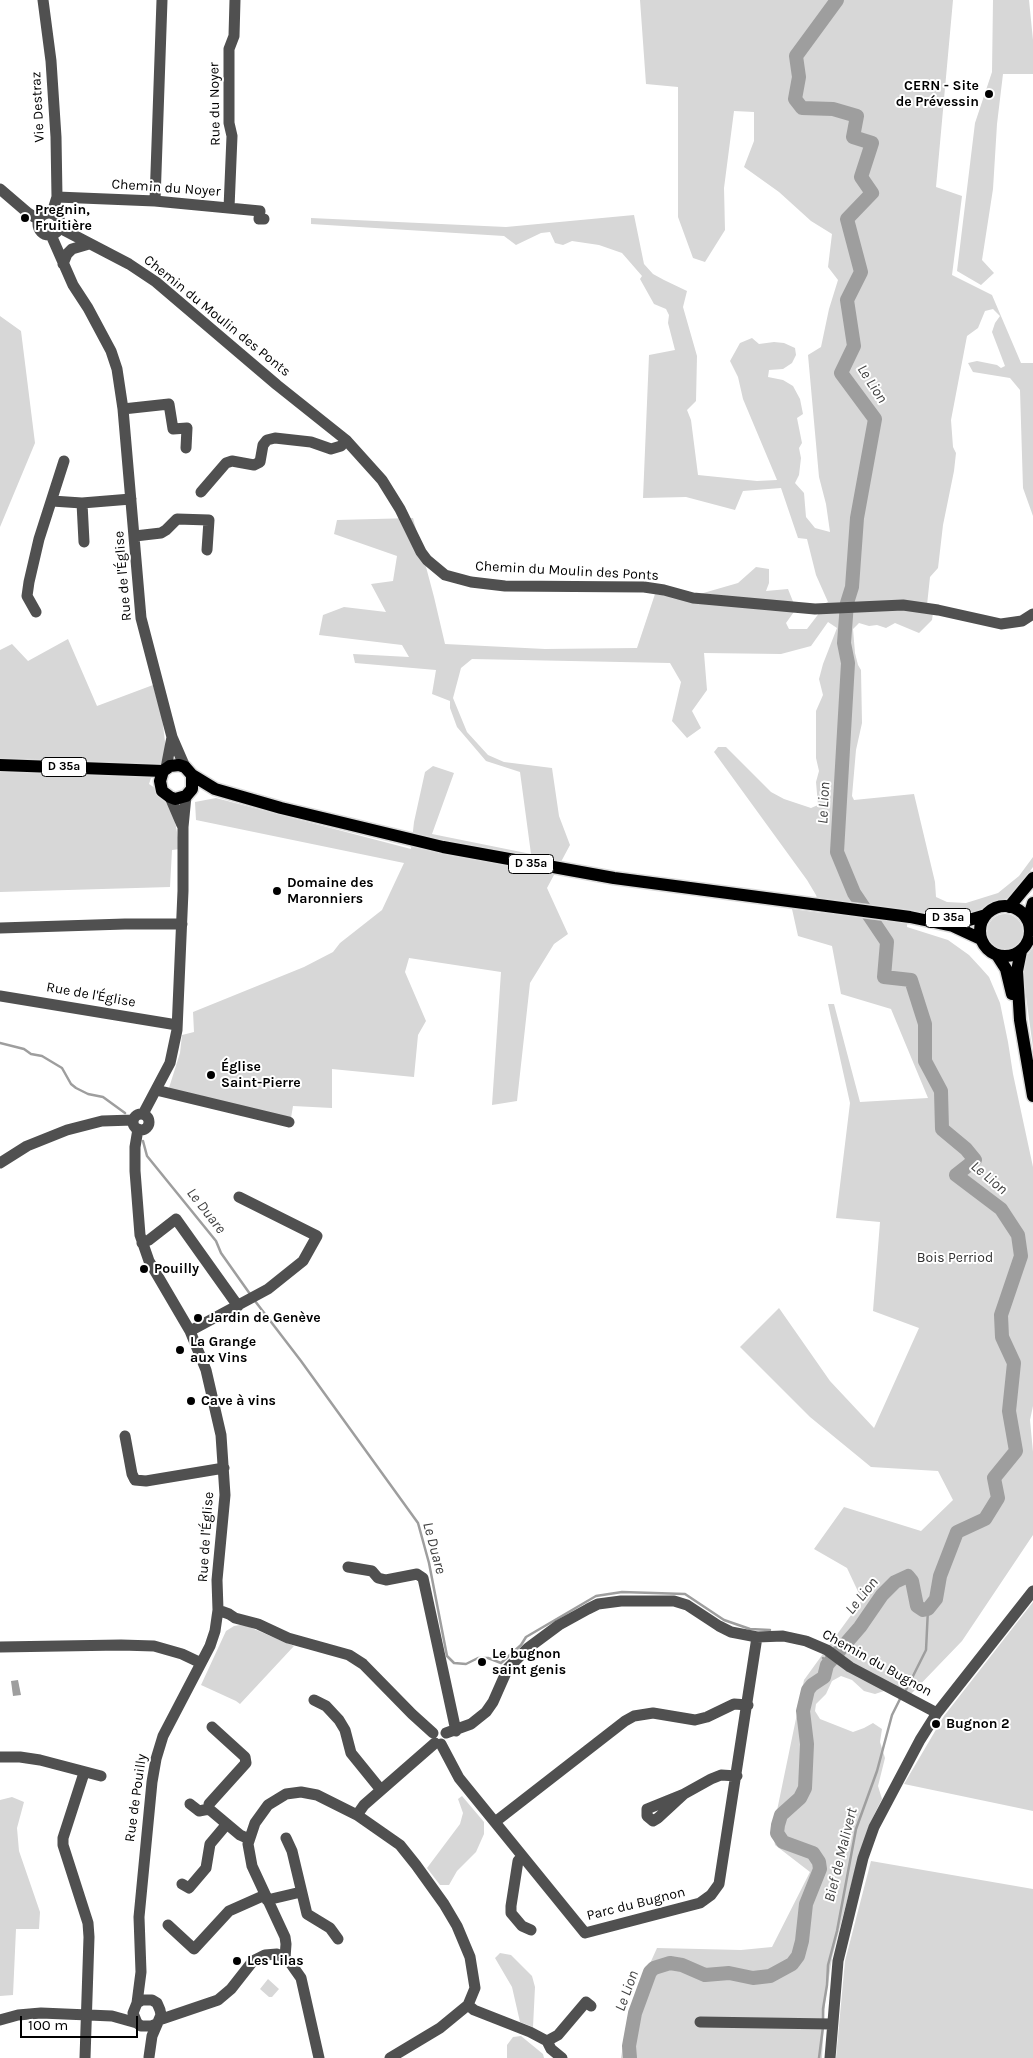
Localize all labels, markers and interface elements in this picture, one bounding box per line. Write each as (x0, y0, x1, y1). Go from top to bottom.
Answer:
street label: Rue du Noyer (206, 62, 224, 146)
street label: Vie Destraz (28, 71, 48, 143)
place label: CERN - Site de Prévessin (896, 78, 979, 110)
marker: CERN - Site de Prévessin (983, 88, 995, 100)
street label: Chemin du Noyer (111, 176, 221, 200)
place label: Pregnin, Fruitière (35, 202, 92, 234)
marker: Pregnin, Fruitière (19, 212, 31, 224)
street label: Chemin du Moulin des Ponts (140, 252, 294, 380)
water label: Le Lion (853, 361, 891, 407)
street label: Rue de l'Église (111, 530, 135, 622)
street label: Chemin du Moulin des Ponts (475, 558, 659, 584)
road number: D 35a (42, 758, 86, 776)
water label: Le Lion (814, 781, 834, 825)
road number: D 35a (508, 854, 554, 874)
place label: Domaine des Maronniers (287, 875, 374, 908)
marker: Domaine des Maronniers (271, 885, 283, 897)
road number: D 35a (926, 908, 970, 928)
street label: Rue de l'Église (45, 979, 137, 1011)
place label: Église Saint-Pierre (221, 1059, 301, 1092)
marker: Église Saint-Pierre (205, 1069, 217, 1081)
water label: Le Lion (967, 1158, 1011, 1198)
water label: Le Duare (183, 1184, 229, 1238)
park label: Bois Perriod (917, 1250, 993, 1266)
place label: Pouilly (154, 1261, 199, 1277)
marker: Pouilly (138, 1263, 150, 1275)
place label: Jardin de Genève (208, 1310, 321, 1326)
marker: Jardin de Genève (192, 1312, 204, 1324)
place label: La Grange aux Vins (190, 1334, 256, 1366)
marker: La Grange aux Vins (174, 1344, 186, 1356)
place label: Cave à vins (201, 1393, 276, 1409)
marker: Cave à vins (185, 1395, 197, 1407)
street label: Rue de l'Église (194, 1491, 218, 1583)
water label: Le Duare (418, 1520, 450, 1576)
water label: Le Lion (842, 1574, 882, 1618)
street label: Chemin du Bugnon (819, 1626, 935, 1700)
place label: Le bugnon saint genis (492, 1646, 566, 1678)
marker: Le bugnon saint genis (476, 1656, 488, 1668)
place label: Bugnon 2 (946, 1716, 1009, 1732)
marker: Bugnon 2 (930, 1718, 942, 1730)
street label: Rue de Pouilly (122, 1753, 150, 1843)
water label: Bief de Malivert (821, 1806, 861, 1904)
street label: Parc du Bugnon (585, 1884, 687, 1924)
place label: Les Lilas (247, 1953, 304, 1969)
marker: Les Lilas (231, 1955, 243, 1967)
water label: Le Lion (611, 1968, 643, 2014)
scale bar (22, 2006, 140, 2038)
text: 100 m (28, 2016, 68, 2034)

